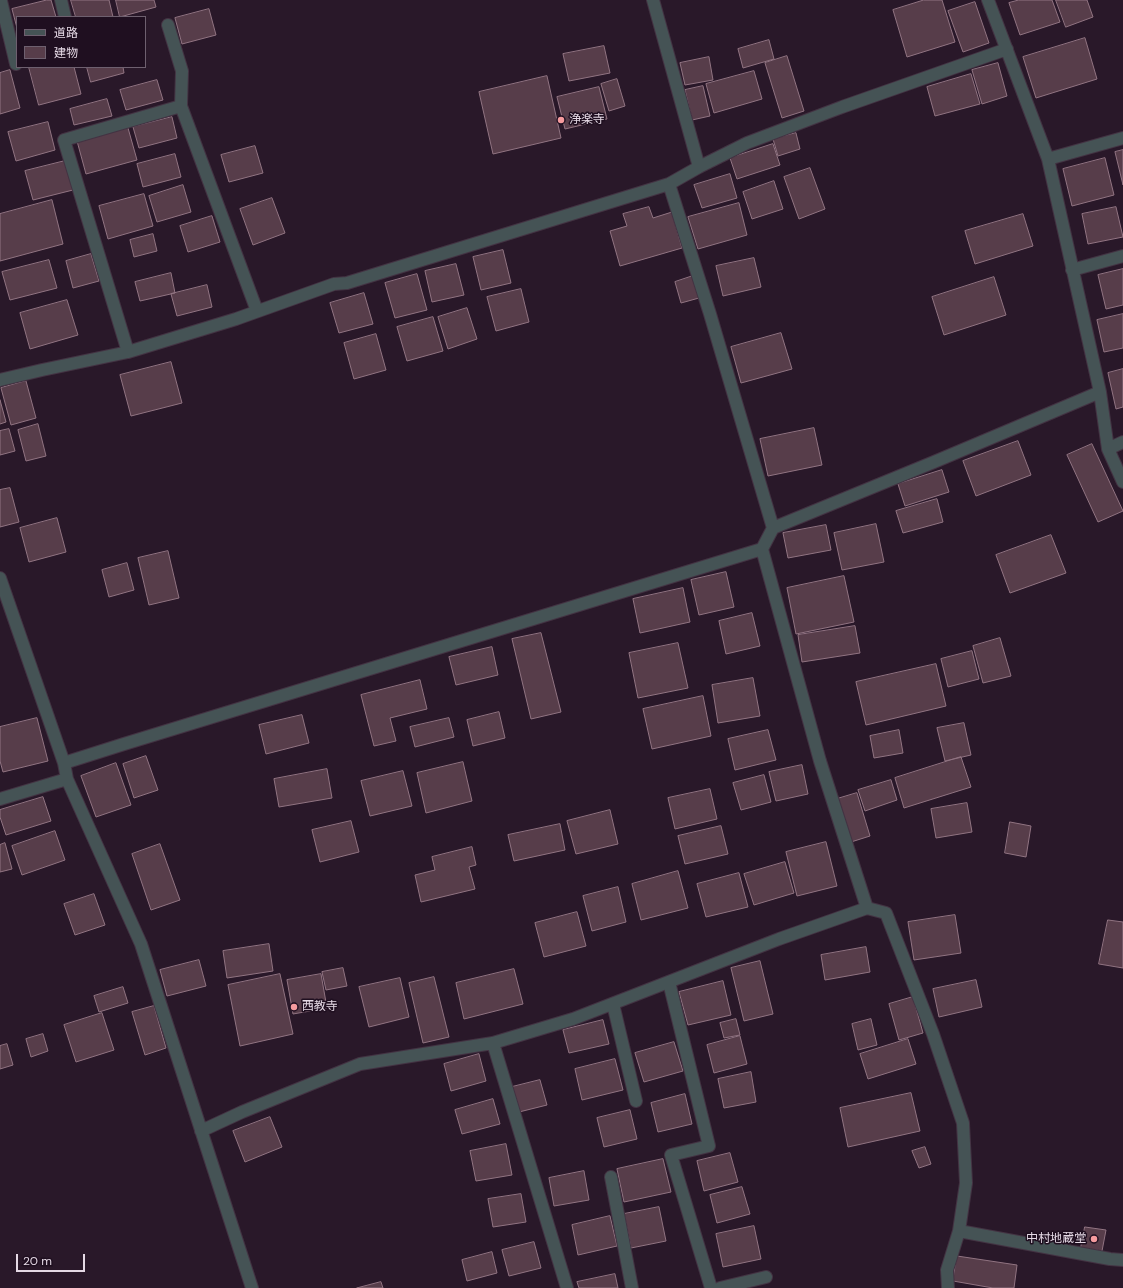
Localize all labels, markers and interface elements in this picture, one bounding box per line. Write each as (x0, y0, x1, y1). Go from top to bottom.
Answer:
legend (16, 16, 146, 68)
text: 道路 (54, 25, 78, 41)
text: 建物 (54, 45, 78, 61)
place label: 浄楽寺 (569, 113, 605, 127)
marker: 浄楽寺 (556, 115, 566, 125)
place label: 西教寺 (302, 1000, 338, 1014)
marker: 西教寺 (289, 1002, 299, 1012)
place label: 中村地蔵堂 (1026, 1232, 1086, 1246)
marker: 中村地蔵堂 (1089, 1234, 1099, 1244)
scale bar (18, 1246, 87, 1272)
text: 20 m (23, 1253, 52, 1269)

